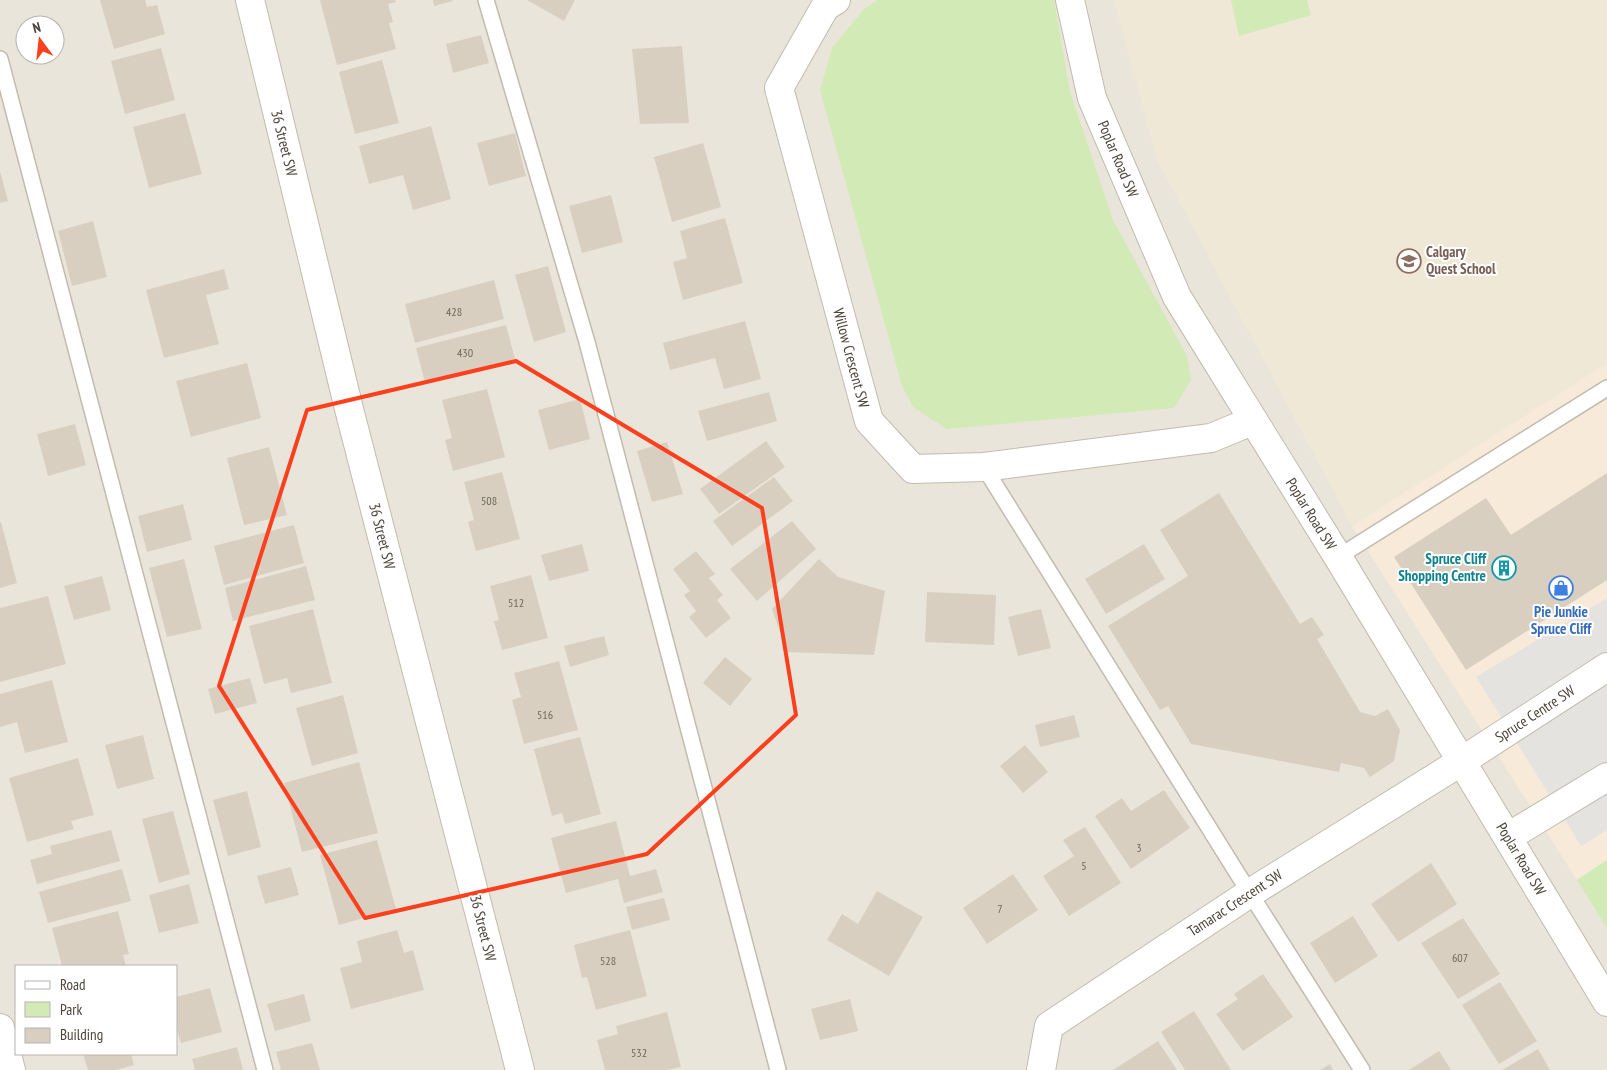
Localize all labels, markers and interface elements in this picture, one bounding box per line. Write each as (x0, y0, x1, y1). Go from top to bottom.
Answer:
north arrow (15, 15, 65, 65)
text: N (31, 18, 43, 37)
street label: 36 Street SW (267, 108, 302, 178)
street label: Poplar Road SW (1094, 118, 1143, 200)
place label: Calgary Quest School (1426, 242, 1496, 278)
school or university icon: Calgary Quest School (1396, 248, 1422, 274)
house number: 428 (446, 304, 462, 319)
street label: Willow Crescent SW (829, 306, 874, 410)
house number: 430 (457, 345, 473, 360)
street label: Poplar Road SW (1282, 474, 1341, 553)
house number: 508 (481, 493, 497, 508)
street label: 36 Street SW (365, 501, 400, 571)
place label: Spruce Cliff Shopping Centre (1398, 549, 1487, 585)
building icon: Spruce Cliff Shopping Centre (1491, 555, 1517, 581)
shop icon: Pie Junkie Spruce Cliff (1548, 575, 1574, 601)
house number: 512 (508, 595, 524, 610)
place label: Pie Junkie Spruce Cliff (1531, 602, 1592, 638)
street label: Spruce Centre SW (1491, 681, 1578, 746)
house number: 516 (537, 707, 553, 722)
street label: Poplar Road SW (1492, 819, 1551, 899)
house number: 3 (1136, 840, 1142, 855)
house number: 5 (1081, 858, 1087, 873)
street label: Tamarac Crescent SW (1184, 865, 1286, 940)
street label: 36 Street SW (466, 893, 501, 963)
house number: 7 (997, 901, 1003, 916)
house number: 607 (1452, 950, 1468, 965)
house number: 528 (600, 953, 616, 968)
legend (15, 965, 178, 1055)
text: Road (60, 975, 86, 994)
text: Park (60, 1000, 82, 1019)
text: Building (60, 1025, 103, 1044)
house number: 532 (631, 1045, 647, 1060)

